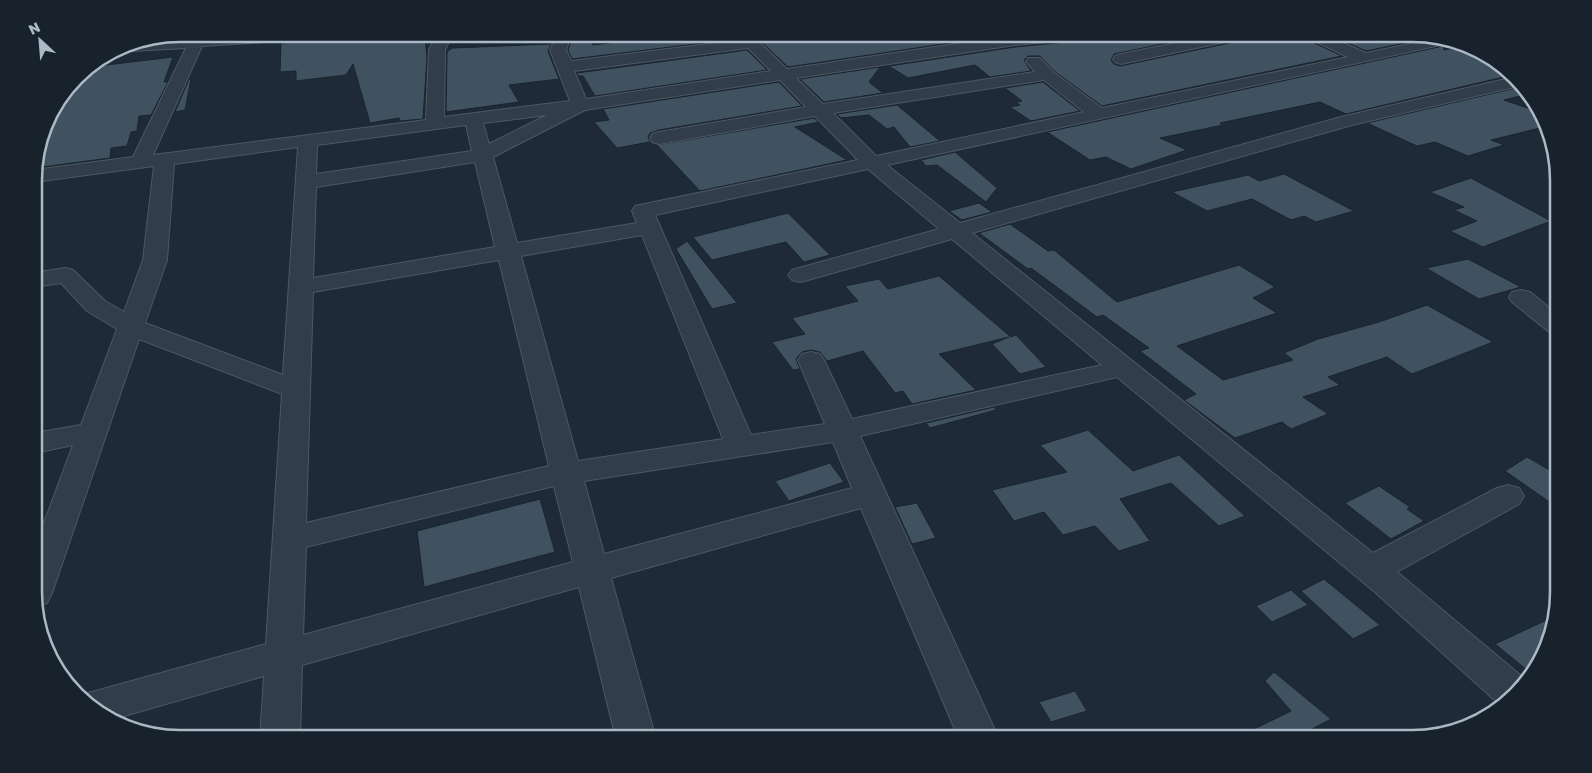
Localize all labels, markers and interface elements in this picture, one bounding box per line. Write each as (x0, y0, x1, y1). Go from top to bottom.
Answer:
north arrow (15, 15, 65, 65)
text: N (26, 18, 43, 38)

